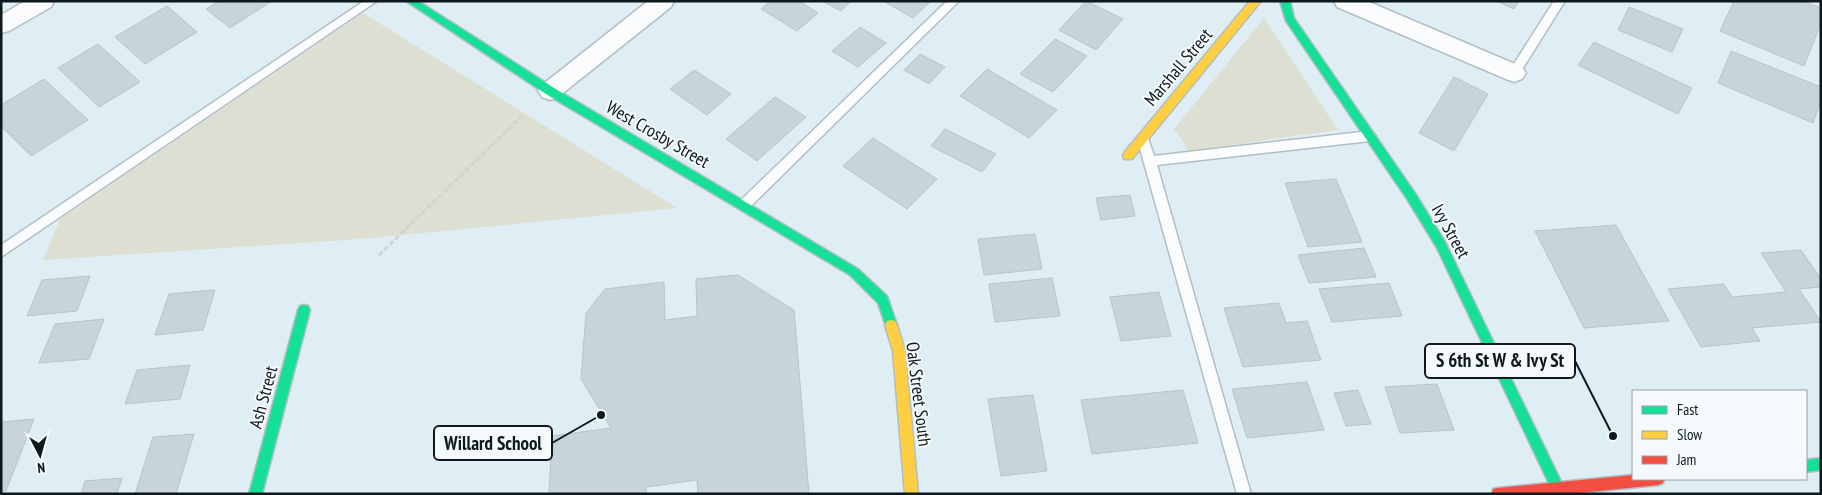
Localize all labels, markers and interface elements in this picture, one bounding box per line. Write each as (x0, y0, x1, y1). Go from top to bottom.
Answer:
street label: Marshall Street (1139, 23, 1217, 110)
street label: West Crosby Street (602, 95, 714, 173)
street label: Ivy Street (1427, 200, 1475, 262)
street label: Oak Street South (901, 341, 937, 447)
callout: S 6th St W & Ivy St (1425, 344, 1575, 378)
text: S 6th St W & Ivy St (1436, 348, 1565, 372)
street label: Ash Street (244, 363, 282, 431)
legend (1632, 390, 1807, 480)
text: Fast (1677, 400, 1698, 419)
text: Slow (1677, 425, 1702, 444)
callout: Willard School (434, 426, 552, 460)
north arrow (15, 430, 65, 480)
text: Willard School (443, 431, 542, 455)
text: Jam (1676, 450, 1696, 469)
text: N (37, 459, 46, 477)

